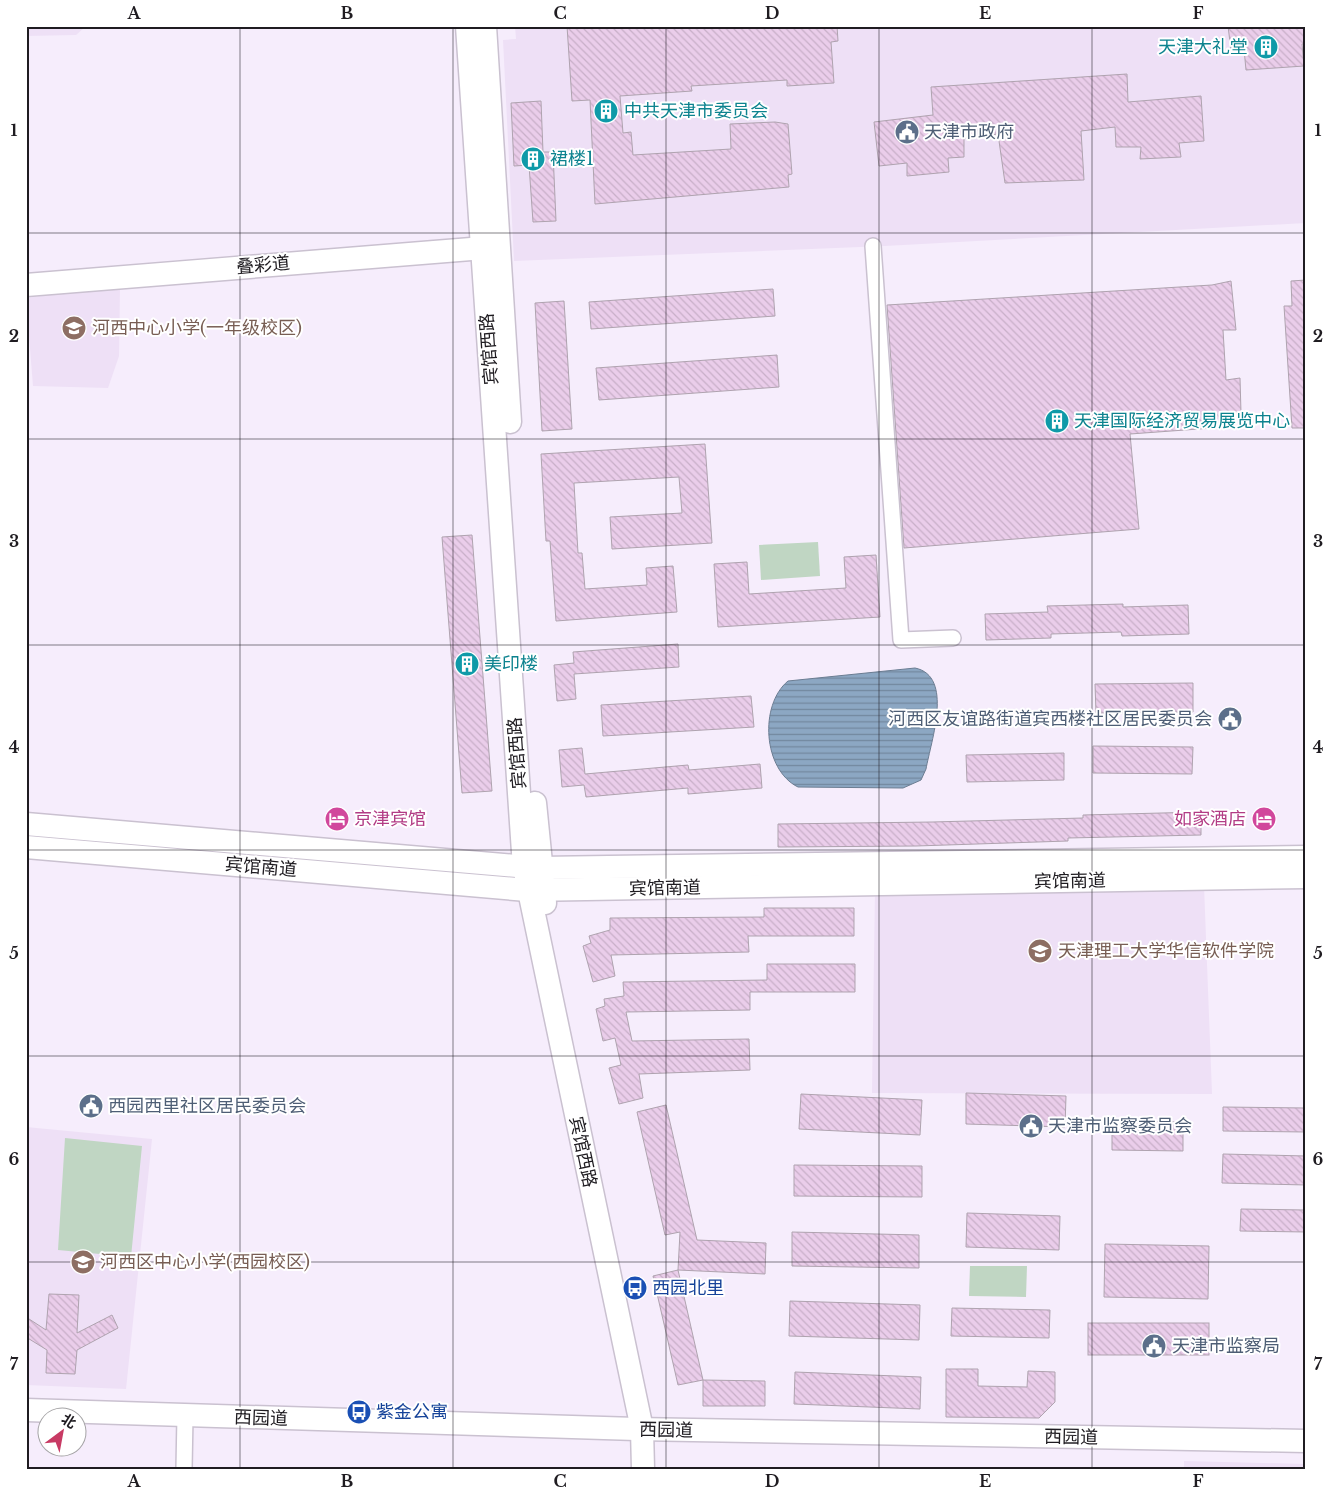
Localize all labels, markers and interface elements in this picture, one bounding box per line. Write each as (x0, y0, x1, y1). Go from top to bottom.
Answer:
text: A (127, 3, 142, 23)
text: B (341, 3, 354, 23)
text: C (553, 3, 567, 23)
text: D (765, 3, 779, 23)
text: E (979, 3, 991, 23)
text: F (1192, 3, 1204, 23)
building icon: 天津大礼堂 (1253, 34, 1279, 60)
place label: 天津大礼堂 (1158, 36, 1248, 58)
building icon: 中共天津市委员会 (593, 98, 619, 124)
place label: 中共天津市委员会 (624, 100, 768, 122)
public building icon: 天津市政府 (894, 119, 920, 145)
text: 1 (11, 120, 18, 140)
text: 1 (1315, 120, 1322, 140)
place label: 天津市政府 (924, 121, 1014, 143)
building icon: 裙楼1 (520, 146, 546, 172)
place label: 裙楼1 (550, 148, 594, 170)
street label: 叠彩道 (235, 252, 291, 278)
street label: 宾馆西路 (476, 312, 502, 386)
school or university icon: 河西中心小学(一年级校区) (61, 315, 87, 341)
place label: 河西中心小学(一年级校区) (92, 317, 302, 339)
text: 2 (9, 326, 19, 346)
text: 2 (1313, 326, 1323, 346)
building icon: 天津国际经济贸易展览中心 (1044, 408, 1070, 434)
place label: 天津国际经济贸易展览中心 (1074, 410, 1290, 432)
text: 3 (9, 531, 19, 551)
text: 3 (1313, 531, 1323, 551)
building icon: 美印楼 (454, 651, 480, 677)
place label: 美印楼 (484, 653, 538, 675)
public building icon: 河西区友谊路街道宾西楼社区居民委员会 (1217, 706, 1243, 732)
place label: 河西区友谊路街道宾西楼社区居民委员会 (888, 708, 1212, 730)
street label: 宾馆西路 (504, 716, 530, 790)
text: 4 (9, 737, 19, 757)
text: 4 (1313, 737, 1323, 757)
hotel icon: 京津宾馆 (324, 806, 350, 832)
hotel icon: 如家酒店 (1251, 806, 1277, 832)
place label: 京津宾馆 (354, 808, 426, 830)
place label: 如家酒店 (1174, 808, 1246, 830)
street label: 宾馆南道 (224, 853, 298, 881)
street label: 宾馆南道 (1034, 869, 1106, 893)
street label: 宾馆南道 (629, 876, 701, 900)
school or university icon: 天津理工大学华信软件学院 (1027, 938, 1053, 964)
place label: 天津理工大学华信软件学院 (1058, 940, 1274, 962)
text: 5 (9, 943, 19, 963)
text: 5 (1313, 943, 1323, 963)
public building icon: 西园西里社区居民委员会 (78, 1093, 104, 1119)
place label: 西园西里社区居民委员会 (108, 1095, 306, 1117)
public building icon: 天津市监察委员会 (1018, 1113, 1044, 1139)
street label: 宾馆西路 (565, 1114, 601, 1190)
place label: 天津市监察委员会 (1048, 1115, 1192, 1137)
text: 6 (9, 1149, 20, 1169)
text: 6 (1313, 1149, 1324, 1169)
school or university icon: 河西区中心小学(西园校区) (70, 1249, 96, 1275)
place label: 河西区中心小学(西园校区) (100, 1251, 310, 1273)
bus stop icon: 西园北里 (622, 1275, 648, 1301)
place label: 西园北里 (652, 1277, 724, 1299)
public building icon: 天津市监察局 (1141, 1333, 1167, 1359)
place label: 天津市监察局 (1172, 1335, 1280, 1357)
text: 7 (10, 1354, 19, 1374)
text: 7 (1314, 1354, 1323, 1374)
bus stop icon: 紫金公寓 (346, 1399, 372, 1425)
place label: 紫金公寓 (376, 1401, 448, 1423)
street label: 西园道 (234, 1406, 288, 1430)
north arrow (38, 1408, 88, 1458)
text: 北 (58, 1410, 80, 1432)
street label: 西园道 (639, 1419, 693, 1441)
street label: 西园道 (1044, 1426, 1098, 1448)
text: A (127, 1471, 142, 1491)
text: B (341, 1471, 354, 1491)
text: C (553, 1471, 567, 1491)
text: D (765, 1471, 779, 1491)
text: E (979, 1471, 991, 1491)
text: F (1192, 1471, 1204, 1491)

